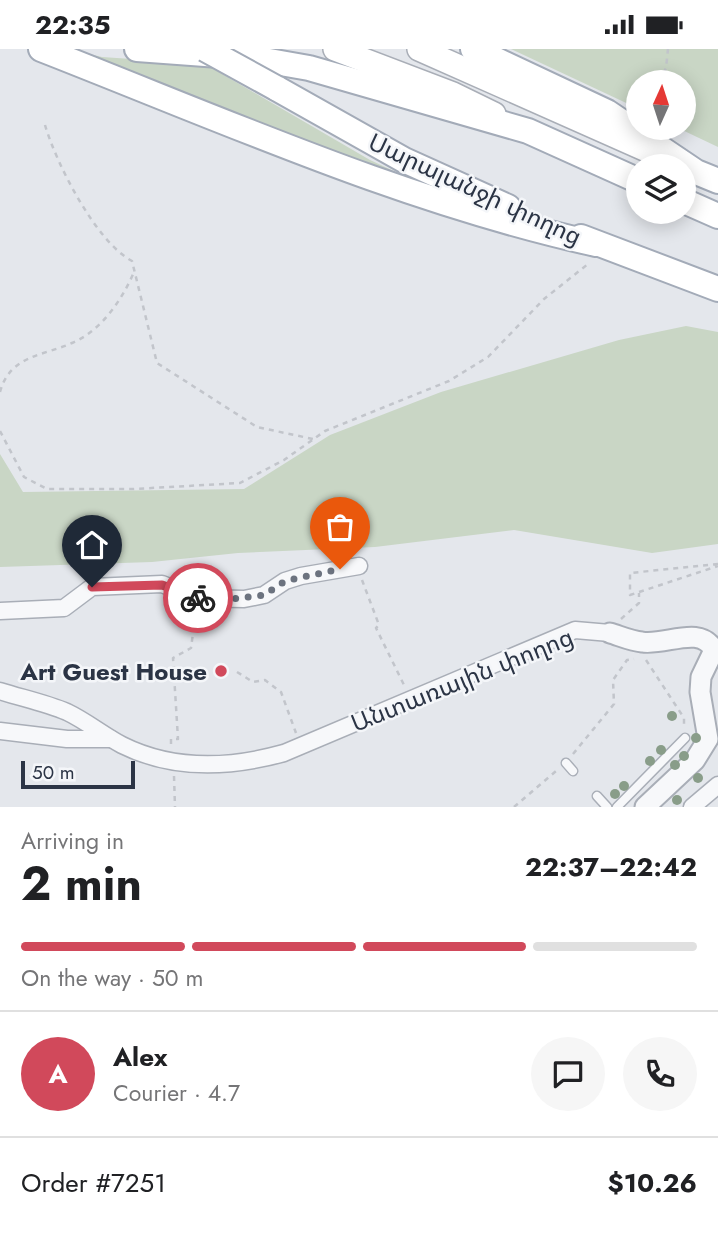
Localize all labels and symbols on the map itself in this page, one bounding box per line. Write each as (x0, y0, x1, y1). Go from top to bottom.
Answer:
north arrow (626, 70, 696, 140)
street label: Սարալանջի փողոց (363, 124, 587, 254)
pin (310, 497, 370, 569)
pin (62, 515, 122, 587)
courier (163, 563, 233, 633)
street label: Անտառային փողոց (346, 619, 578, 741)
place label: Art Guest House (19, 654, 207, 689)
marker: Art Guest House (213, 663, 229, 679)
scale bar (21, 758, 135, 790)

